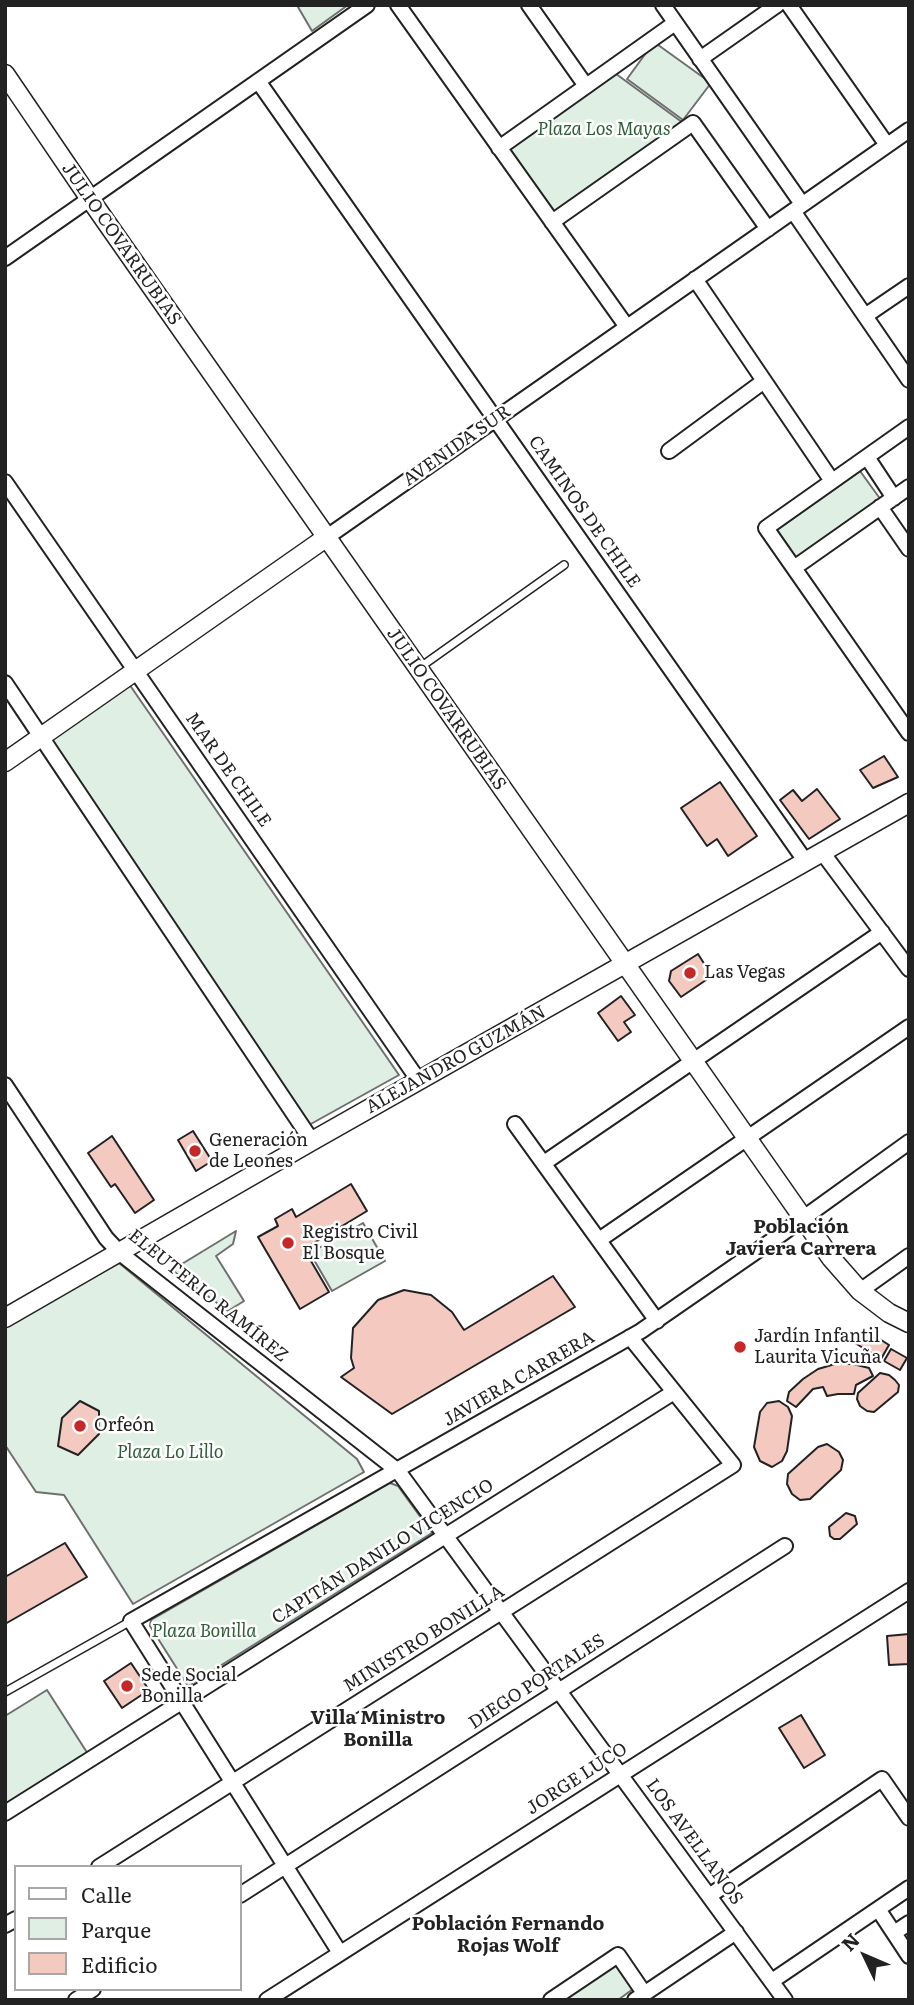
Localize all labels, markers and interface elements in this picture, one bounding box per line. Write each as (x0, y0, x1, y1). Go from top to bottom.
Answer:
park label: Plaza Los Mayas (537, 119, 671, 141)
street label: JULIO COVARRUBIAS (57, 159, 185, 329)
street label: AVENIDA SUR (399, 401, 515, 491)
street label: CAMINOS DE CHILE (523, 432, 645, 592)
street label: JULIO COVARRUBIAS (382, 624, 510, 794)
street label: MAR DE CHILE (181, 709, 275, 831)
place label: Las Vegas (704, 962, 785, 984)
marker: Las Vegas (682, 965, 698, 981)
street label: ALEJANDRO GUZMÁN (362, 1001, 550, 1119)
place label: Generación de Leones (209, 1130, 308, 1172)
marker: Generación de Leones (187, 1143, 203, 1159)
district label: Población Javiera Carrera (726, 1216, 876, 1260)
place label: Registro Civil El Bosque (302, 1222, 418, 1264)
street label: ELEUTERIO RAMÍREZ (124, 1225, 292, 1367)
marker: Registro Civil El Bosque (280, 1235, 296, 1251)
place label: Jardín Infantil Laurita Vicuña (754, 1326, 882, 1368)
street label: JAVIERA CARRERA (439, 1327, 599, 1431)
marker: Jardín Infantil Laurita Vicuña (732, 1339, 748, 1355)
place label: Orfeón (94, 1415, 155, 1437)
marker: Orfeón (72, 1418, 88, 1434)
park label: Plaza Lo Lillo (117, 1442, 223, 1464)
street label: CAPITÁN DANILO VICENCIO (268, 1475, 498, 1629)
street label: MINISTRO BONILLA (340, 1581, 508, 1697)
park label: Plaza Bonilla (152, 1621, 256, 1643)
street label: DIEGO PORTALES (465, 1630, 609, 1734)
place label: Sede Social Bonilla (141, 1665, 237, 1708)
marker: Sede Social Bonilla (119, 1678, 135, 1694)
district label: Villa Ministro Bonilla (311, 1707, 445, 1751)
street label: JORGE LUCO (523, 1738, 631, 1820)
street label: LOS AVELLANOS (641, 1775, 747, 1909)
legend (14, 1865, 242, 1991)
text: Calle (81, 1878, 132, 1909)
text: Parque (81, 1913, 151, 1944)
district label: Población Fernando Rojas Wolf (412, 1913, 604, 1957)
north arrow (830, 1921, 900, 1991)
text: N (834, 1926, 866, 1957)
text: Edificio (81, 1948, 157, 1979)

